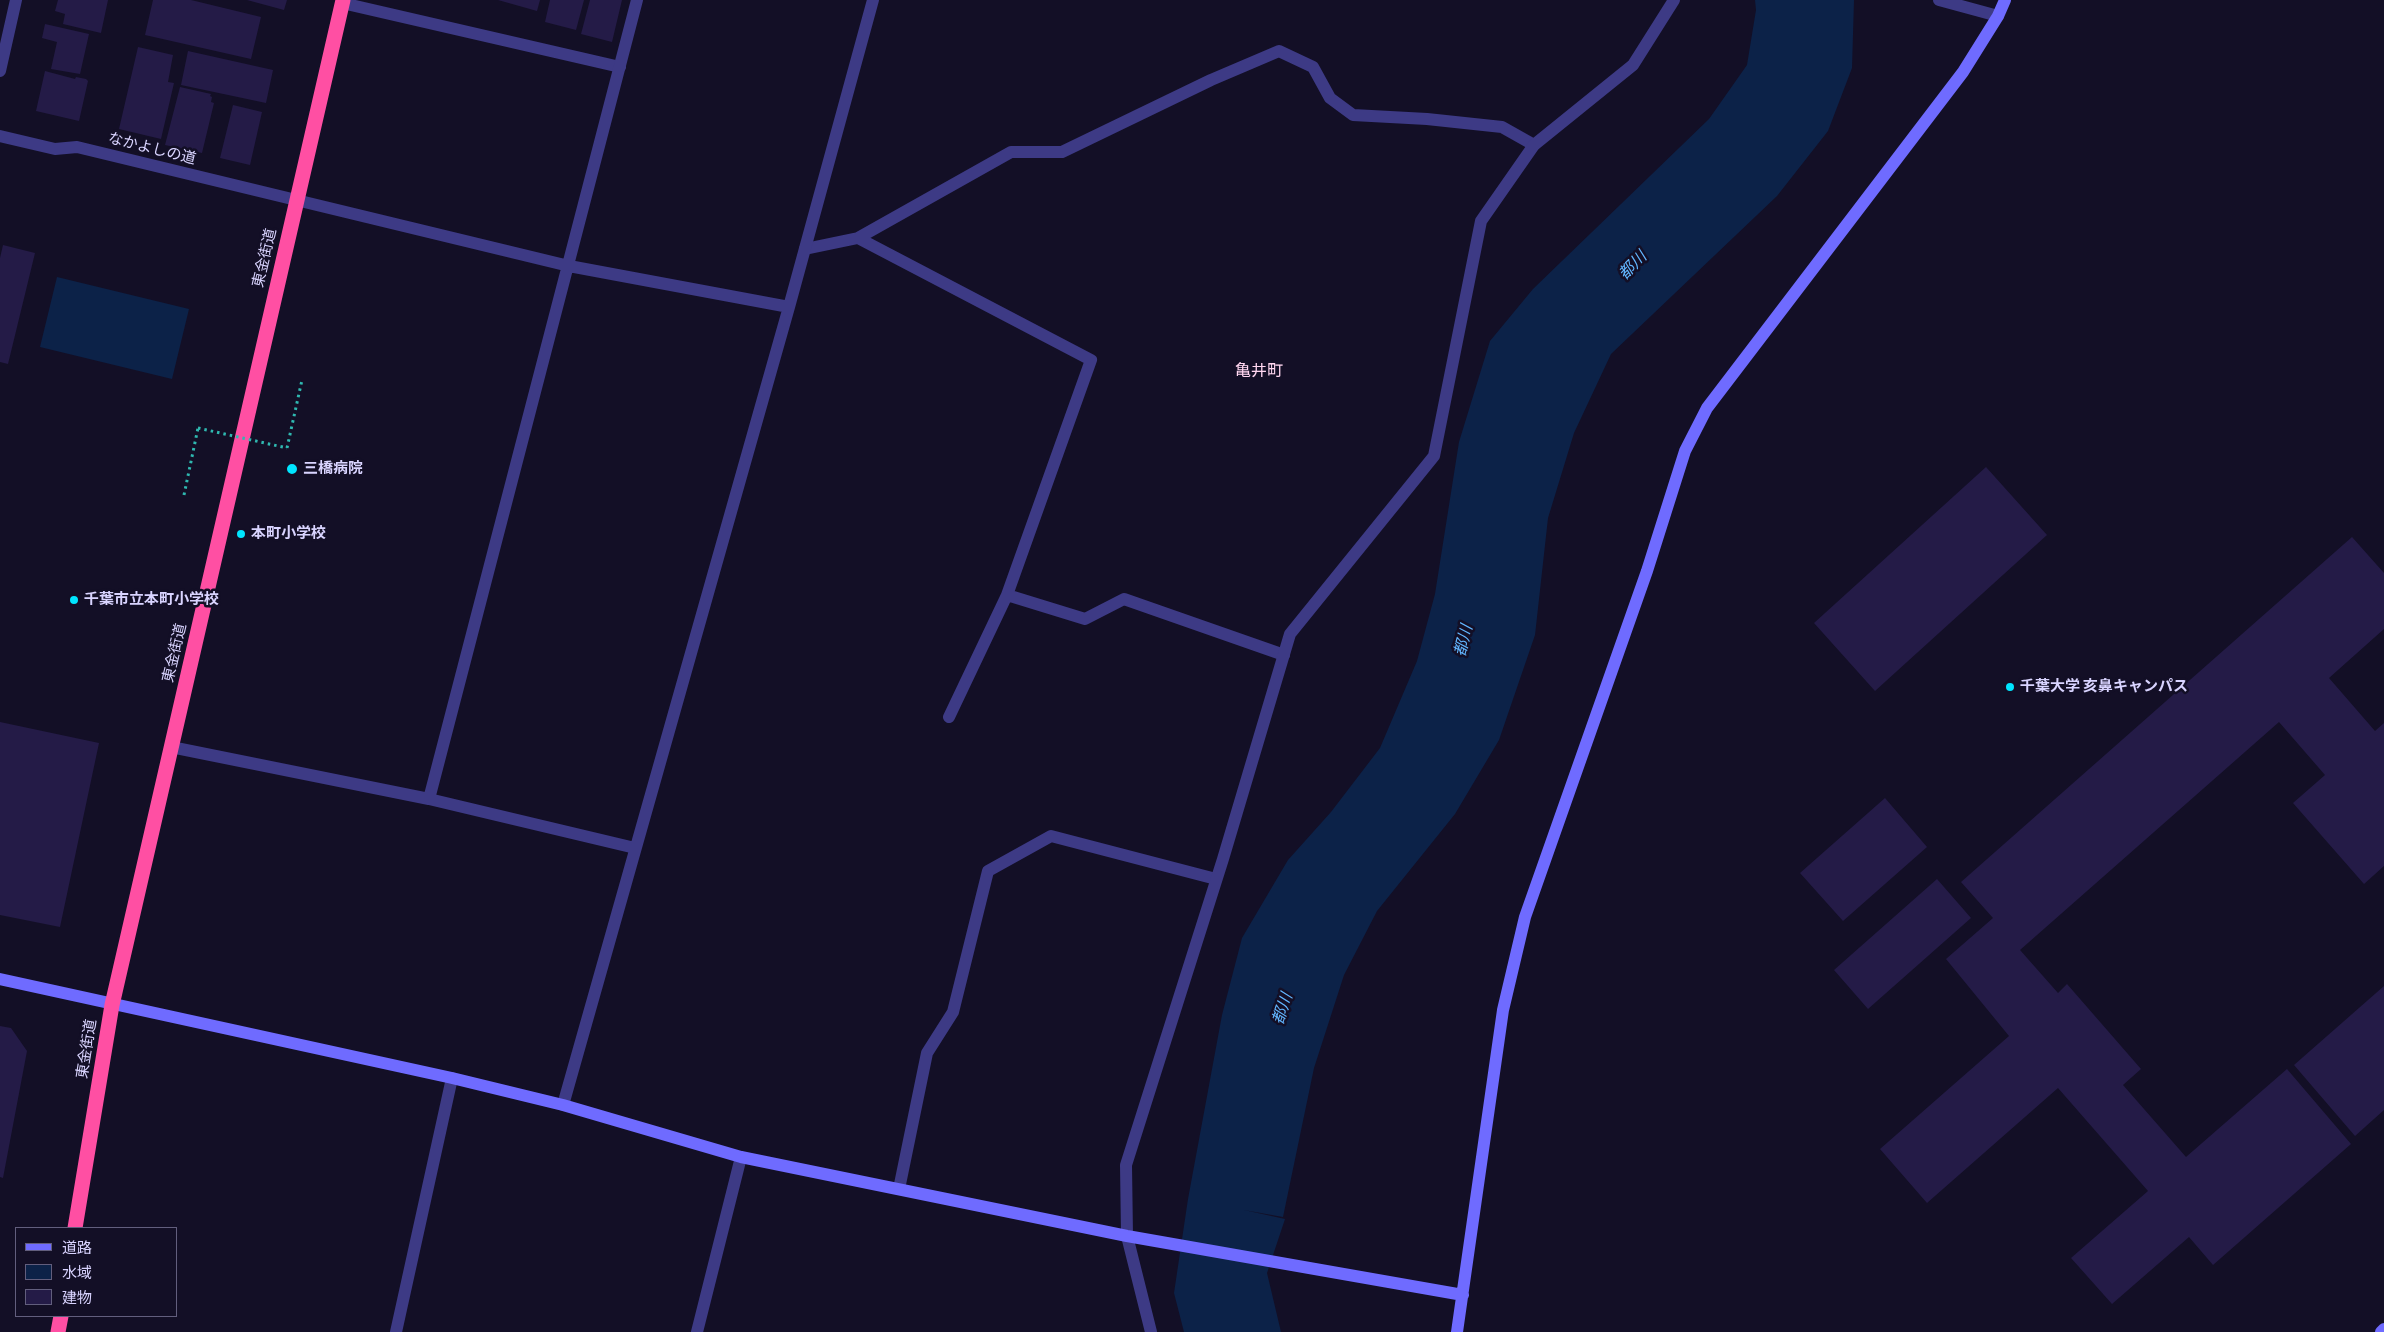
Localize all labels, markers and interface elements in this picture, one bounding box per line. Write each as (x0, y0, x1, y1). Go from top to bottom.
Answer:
street label: なかよしの道 (106, 129, 198, 169)
street label: 東金街道 (249, 227, 281, 289)
water label: 都川 (1615, 248, 1651, 284)
district label: 亀井町 (1235, 362, 1283, 382)
place label: 三橋病院 (303, 460, 363, 478)
marker: 三橋病院 (285, 462, 299, 476)
place label: 本町小学校 (251, 525, 326, 543)
marker: 本町小学校 (235, 528, 247, 540)
place label: 千葉市立本町小学校 (84, 591, 219, 609)
marker: 千葉市立本町小学校 (68, 594, 80, 606)
street label: 東金街道 (159, 622, 191, 684)
water label: 都川 (1451, 623, 1477, 659)
place label: 千葉大学 亥鼻キャンパス (2020, 678, 2188, 696)
marker: 千葉大学 亥鼻キャンパス (2004, 681, 2016, 693)
water label: 都川 (1269, 991, 1297, 1027)
street label: 東金街道 (73, 1018, 101, 1080)
legend (15, 1227, 178, 1317)
text: 道路 (62, 1237, 92, 1258)
text: 水域 (62, 1262, 92, 1283)
text: 建物 (62, 1287, 92, 1308)

